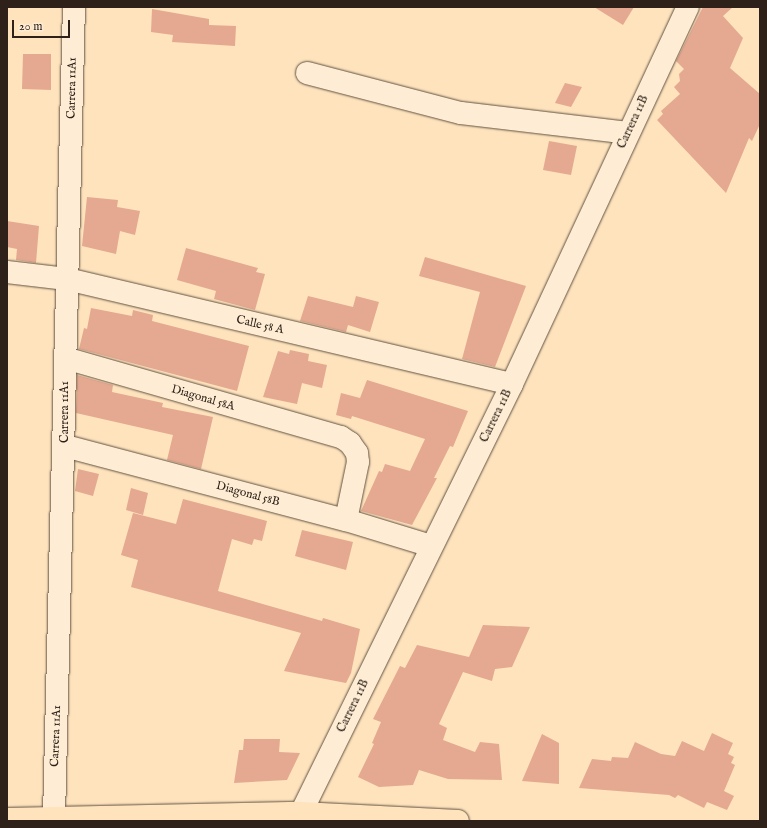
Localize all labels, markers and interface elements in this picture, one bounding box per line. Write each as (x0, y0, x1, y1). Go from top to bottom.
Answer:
scale bar (14, 12, 72, 38)
text: 20 m (19, 19, 42, 34)
street label: Carrera 11A1 (64, 57, 80, 119)
street label: Carrera 11B (614, 93, 652, 151)
street label: Calle 58 A (235, 313, 285, 337)
street label: Carrera 11A1 (58, 381, 72, 443)
street label: Diagonal 58A (169, 382, 237, 414)
street label: Carrera 11B (477, 387, 515, 445)
street label: Diagonal 58B (215, 479, 281, 509)
street label: Carrera 11B (334, 677, 372, 735)
street label: Carrera 11A1 (48, 705, 64, 767)

